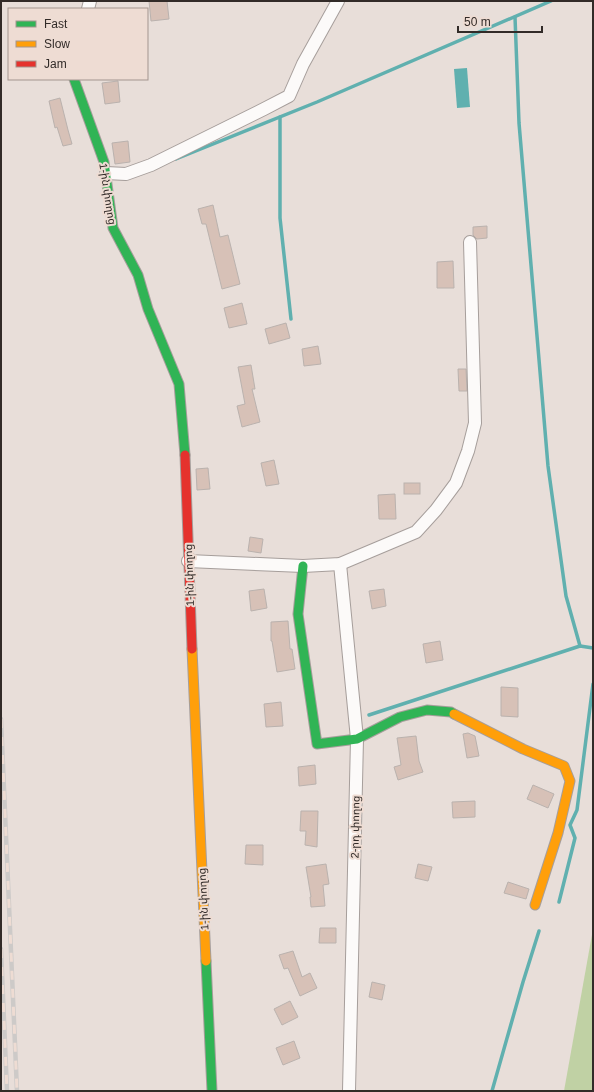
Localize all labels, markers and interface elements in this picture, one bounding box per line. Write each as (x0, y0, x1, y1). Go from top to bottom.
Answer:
legend (8, 8, 148, 80)
scale bar (458, 8, 542, 34)
text: 50 m (464, 15, 491, 29)
text: Fast (44, 17, 68, 31)
text: Slow (44, 37, 70, 51)
text: Jam (44, 57, 67, 71)
street label: 1-ին փողոց (96, 162, 119, 226)
street label: 1-ին փողոց (182, 544, 197, 606)
street label: 2-րդ փողոց (348, 796, 363, 858)
street label: 1-ին փողոց (195, 868, 212, 930)

